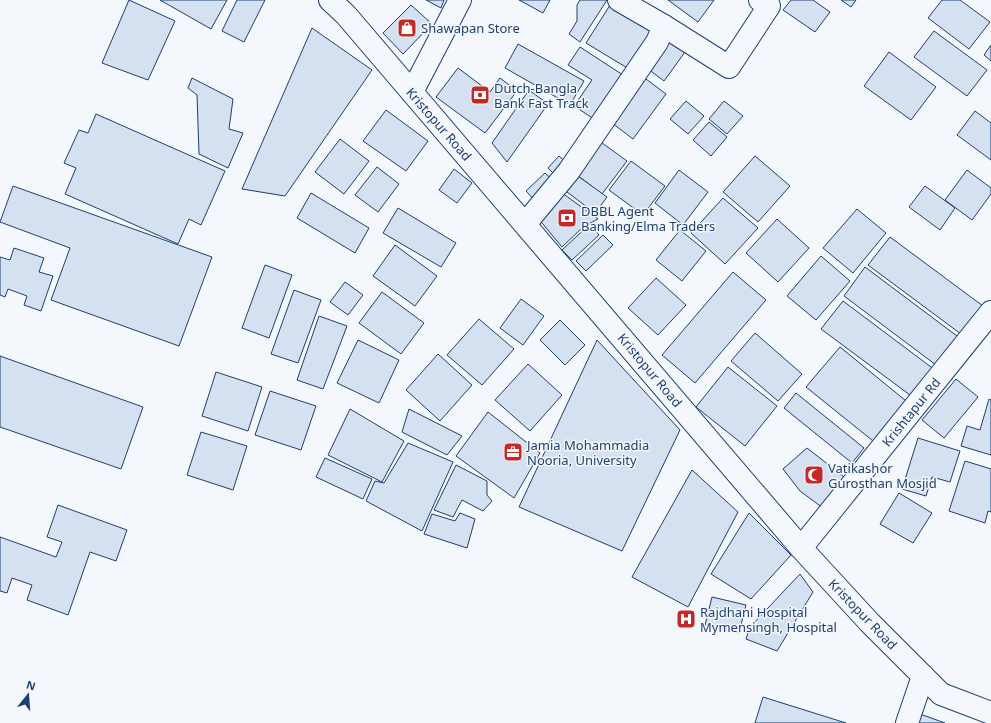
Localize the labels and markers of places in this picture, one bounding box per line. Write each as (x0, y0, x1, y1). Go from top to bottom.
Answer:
shop icon: Shawapan Store (396, 17, 418, 39)
place label: Shawapan Store (421, 19, 520, 37)
place label: Dutch-Bangla Bank Fast Track (494, 79, 589, 112)
bank icon: Dutch-Bangla Bank Fast Track (469, 84, 491, 106)
place label: DBBL Agent Banking/Elma Traders (581, 202, 715, 235)
bank icon: DBBL Agent Banking/Elma Traders (556, 207, 578, 229)
place label: Jamia Mohammadia Nooria, University (525, 436, 649, 469)
office icon: Jamia Mohammadia Nooria, University (502, 441, 524, 463)
place label: Vatikashor Gurosthan Mosjid (828, 459, 937, 492)
mosque icon: Vatikashor Gurosthan Mosjid (803, 464, 825, 486)
place label: Rajdhani Hospital Mymensingh, Hospital (700, 603, 837, 636)
hospital icon: Rajdhani Hospital Mymensingh, Hospital (675, 608, 697, 630)

